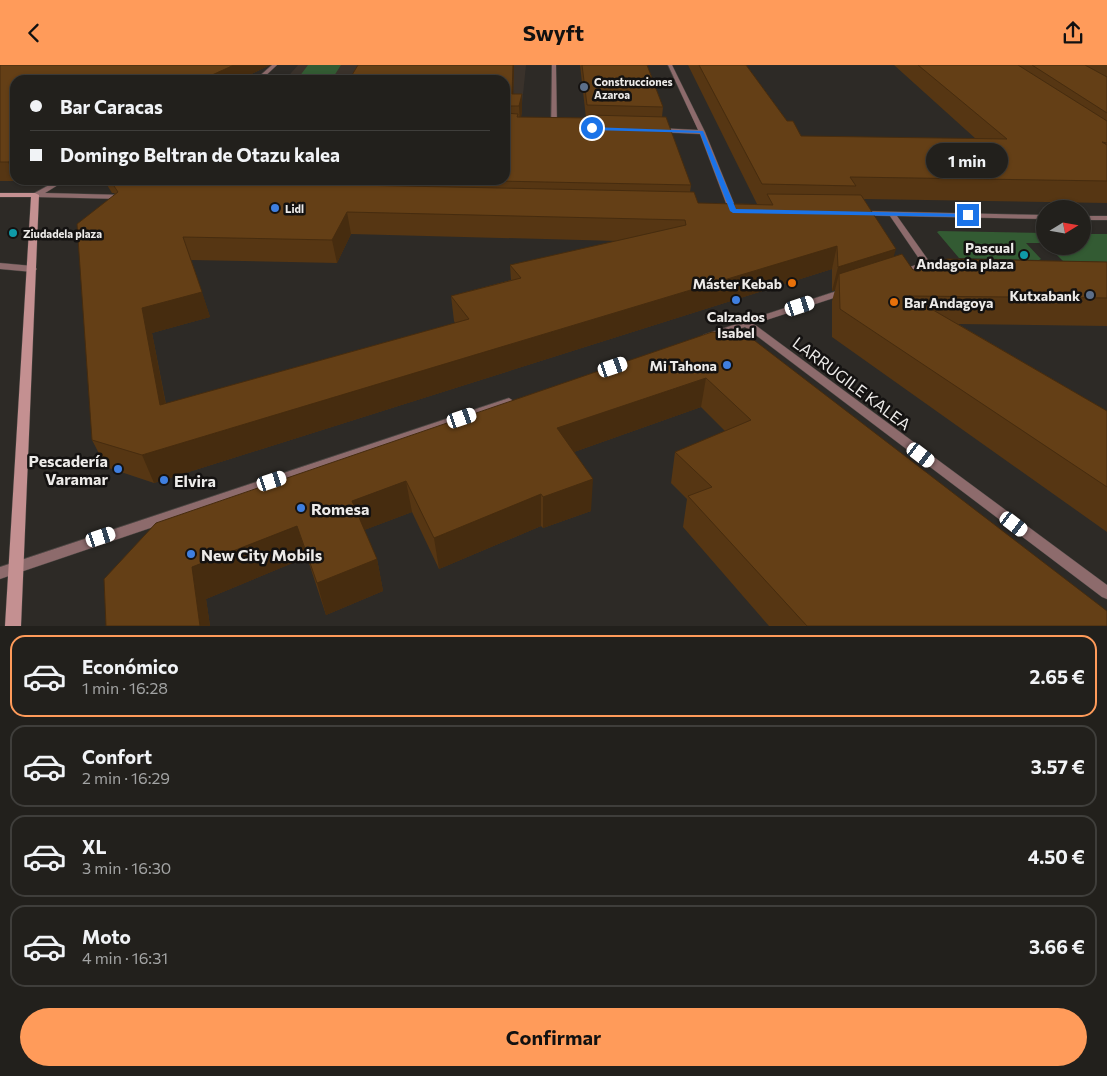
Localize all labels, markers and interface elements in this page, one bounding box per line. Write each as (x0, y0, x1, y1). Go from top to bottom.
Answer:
icon: back (20, 19, 48, 47)
text: Swyft (523, 19, 584, 46)
icon: share (1059, 19, 1087, 47)
place label: Construcciones Azaroa (594, 75, 673, 101)
marker: Construcciones Azaroa (578, 81, 590, 93)
text: Bar Caracas (60, 95, 163, 118)
route start (581, 117, 603, 139)
text: Domingo Beltran de Otazu kalea (60, 143, 340, 166)
callout: 1 min (927, 143, 1009, 177)
text: 1 min (948, 151, 986, 170)
north arrow (1036, 200, 1091, 255)
map controls (1036, 200, 1091, 255)
marker: Lidl (269, 202, 281, 214)
place label: Lidl (285, 202, 304, 215)
route end (957, 204, 979, 226)
marker: Ziudadela plaza (7, 227, 19, 239)
place label: Ziudadela plaza (23, 227, 102, 240)
place label: Pascual Andagoia plaza (916, 239, 1014, 272)
marker: Pascual Andagoia plaza (1018, 249, 1030, 261)
place label: Máster Kebab (693, 275, 782, 292)
marker: Máster Kebab (786, 277, 798, 289)
place label: Kutxabank (1009, 287, 1080, 304)
marker: Kutxabank (1084, 289, 1096, 301)
marker: Calzados Isabel (730, 294, 742, 306)
car (783, 294, 816, 318)
place label: Bar Andagoya (904, 294, 993, 311)
marker: Bar Andagoya (888, 296, 900, 308)
place label: Calzados Isabel (707, 308, 766, 341)
street label: LARRUGILE KALEA (789, 333, 915, 433)
car (596, 355, 629, 379)
place label: Mi Tahona (650, 357, 717, 374)
marker: Mi Tahona (721, 359, 733, 371)
car (445, 406, 478, 430)
car (904, 440, 937, 470)
place label: Pescadería Varamar (29, 451, 108, 488)
marker: Pescadería Varamar (112, 463, 124, 475)
car (255, 469, 288, 493)
place label: Elvira (174, 471, 216, 490)
marker: Elvira (158, 474, 170, 486)
place label: Romesa (311, 499, 369, 518)
marker: Romesa (295, 502, 307, 514)
car (997, 509, 1030, 539)
car (84, 525, 117, 549)
place label: New City Mobils (201, 545, 322, 564)
marker: New City Mobils (185, 548, 197, 560)
icon: car (22, 654, 67, 699)
text: Económico (82, 655, 179, 678)
text: 2.65 € (1030, 665, 1085, 688)
text: 1 min · 16:28 (82, 678, 168, 697)
icon: car (22, 744, 67, 789)
text: Confort (82, 745, 152, 768)
text: 3.57 € (1031, 755, 1085, 778)
text: 2 min · 16:29 (82, 768, 170, 787)
icon: car (22, 834, 67, 879)
text: XL (82, 835, 107, 858)
text: 4.50 € (1028, 845, 1085, 868)
text: 3 min · 16:30 (82, 858, 171, 877)
icon: car (22, 924, 67, 969)
text: Moto (82, 925, 131, 948)
text: 3.66 € (1029, 935, 1085, 958)
text: 4 min · 16:31 (82, 948, 168, 967)
button: Confirmar (20, 1008, 1087, 1066)

